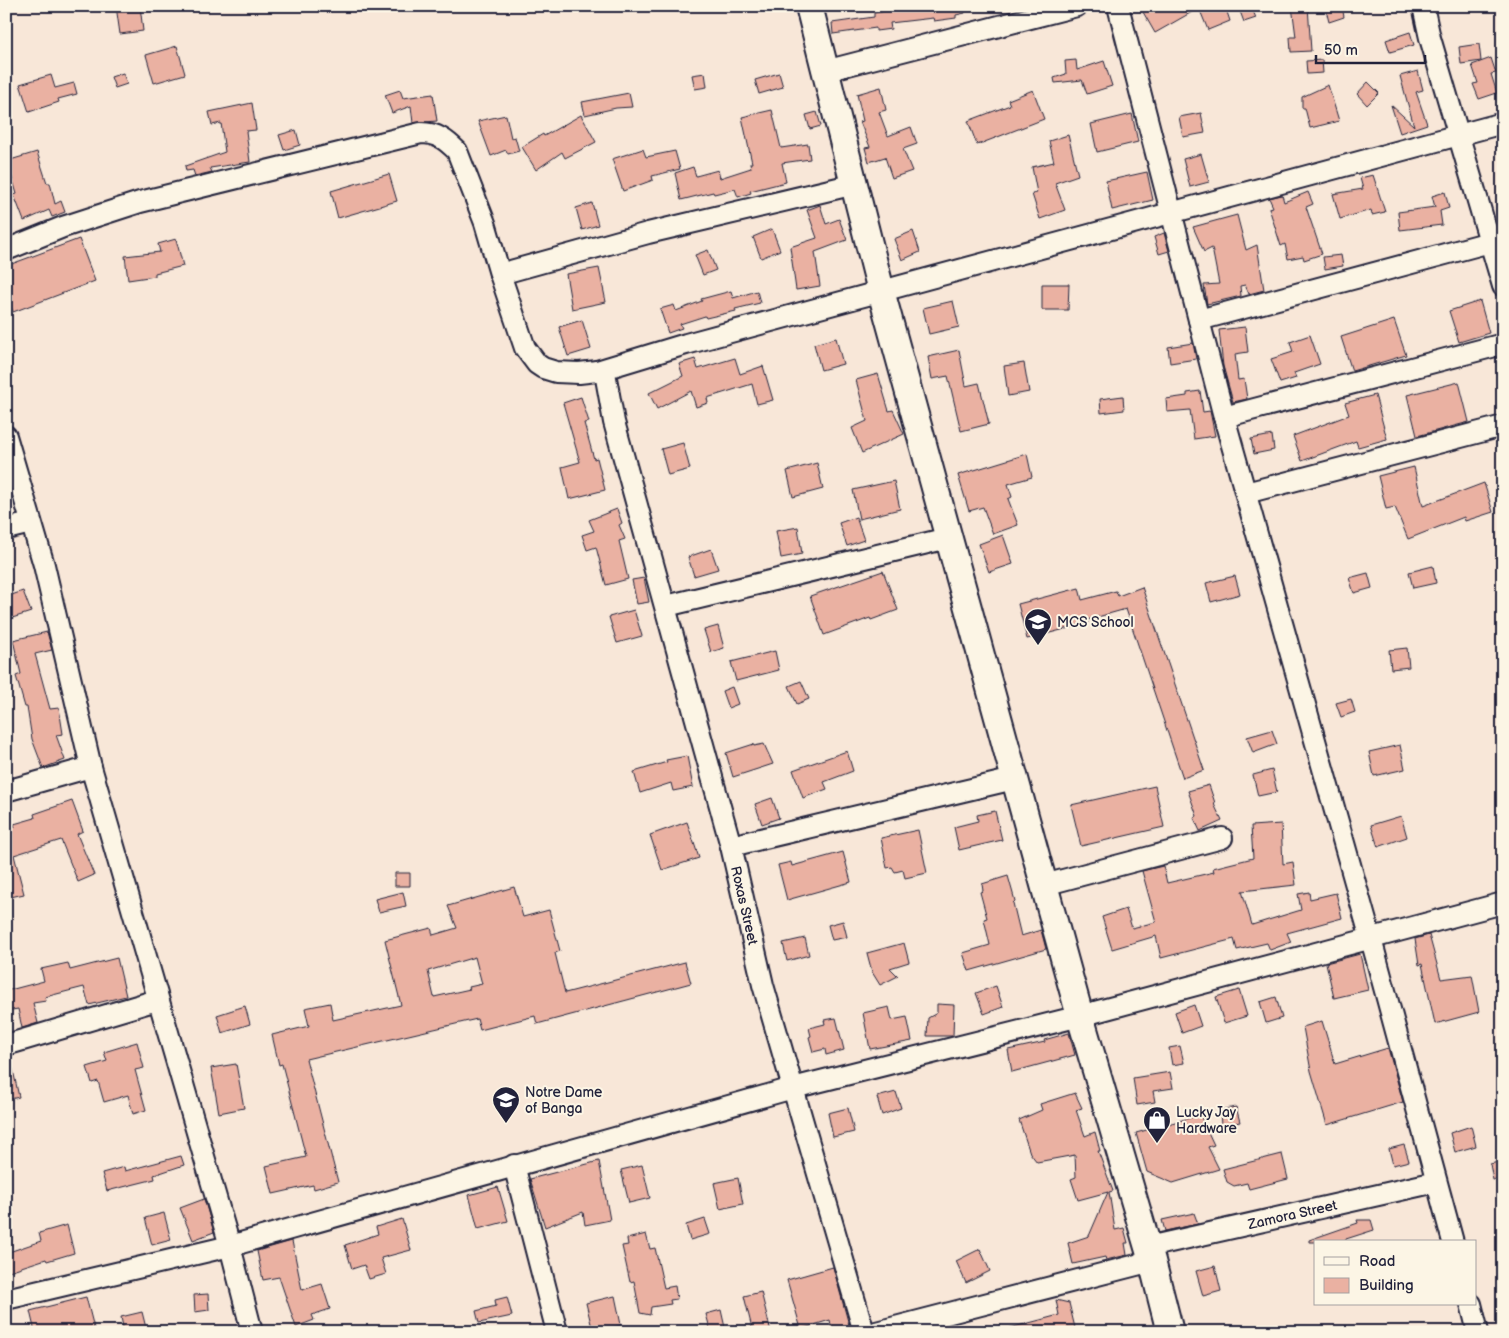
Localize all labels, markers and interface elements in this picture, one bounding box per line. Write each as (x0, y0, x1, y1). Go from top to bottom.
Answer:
scale bar (1316, 32, 1425, 64)
text: 50 m (1324, 41, 1358, 60)
school or university icon: MCS School (1023, 607, 1053, 646)
place label: MCS School (1057, 614, 1134, 631)
street label: Roxas Street (727, 864, 762, 947)
place label: Notre Dame of Banga (525, 1084, 602, 1117)
school or university icon: Notre Dame of Banga (491, 1085, 521, 1124)
place label: Lucky Jay Hardware (1176, 1104, 1237, 1137)
shop icon: Lucky Jay Hardware (1142, 1105, 1172, 1144)
street label: Zamora Street (1245, 1196, 1339, 1233)
legend (1314, 1240, 1476, 1306)
text: Road (1359, 1252, 1395, 1271)
text: Building (1359, 1276, 1414, 1295)

